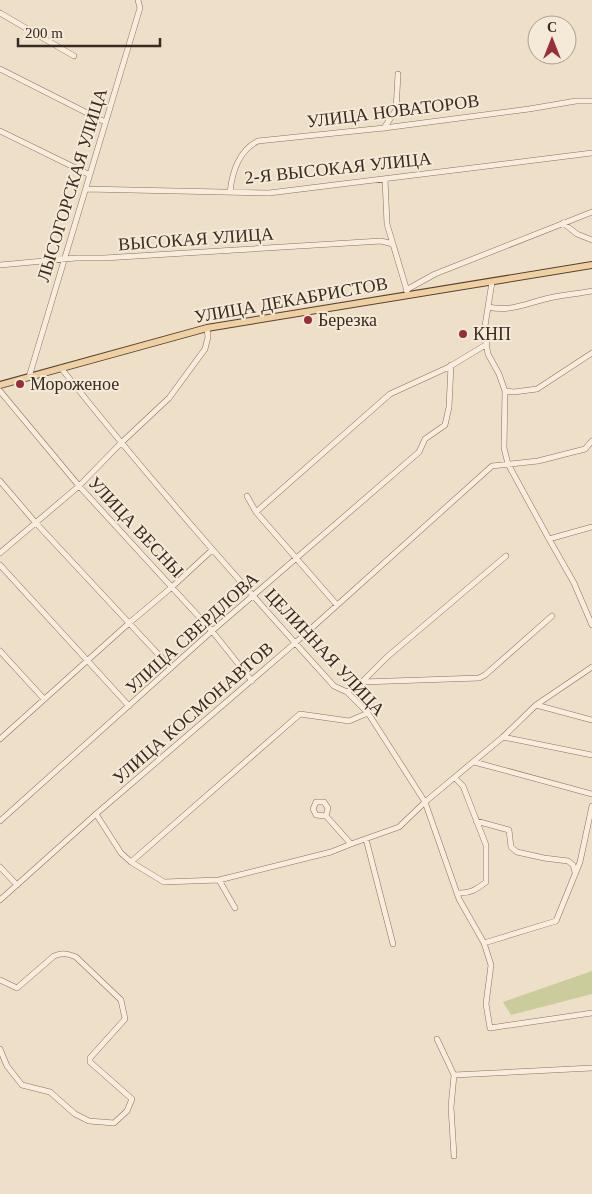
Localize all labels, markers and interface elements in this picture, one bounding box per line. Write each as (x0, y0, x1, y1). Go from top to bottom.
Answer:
scale bar (18, 15, 160, 47)
north arrow (527, 15, 577, 65)
text: С (547, 20, 557, 35)
text: 200 m (25, 25, 63, 41)
street label: ЛЫСОГОРСКАЯ УЛИЦА (33, 86, 111, 284)
street label: УЛИЦА НОВАТОРОВ (306, 90, 480, 132)
street label: 2-Я ВЫСОКАЯ УЛИЦА (244, 148, 432, 188)
street label: ВЫСОКАЯ УЛИЦА (117, 224, 275, 254)
street label: УЛИЦА ДЕКАБРИСТОВ (193, 273, 389, 327)
place label: Березка (318, 310, 377, 330)
marker: Березка (302, 314, 314, 326)
place label: КНП (473, 324, 511, 344)
marker: КНП (457, 328, 469, 340)
place label: Мороженое (30, 374, 119, 394)
marker: Мороженое (14, 378, 26, 390)
street label: УЛИЦА ВЕСНЫ (84, 473, 188, 582)
street label: УЛИЦА СВЕРДЛОВА (122, 568, 262, 698)
street label: ЦЕЛИННАЯ УЛИЦА (261, 584, 389, 720)
street label: УЛИЦА КОСМОНАВТОВ (109, 638, 277, 788)

